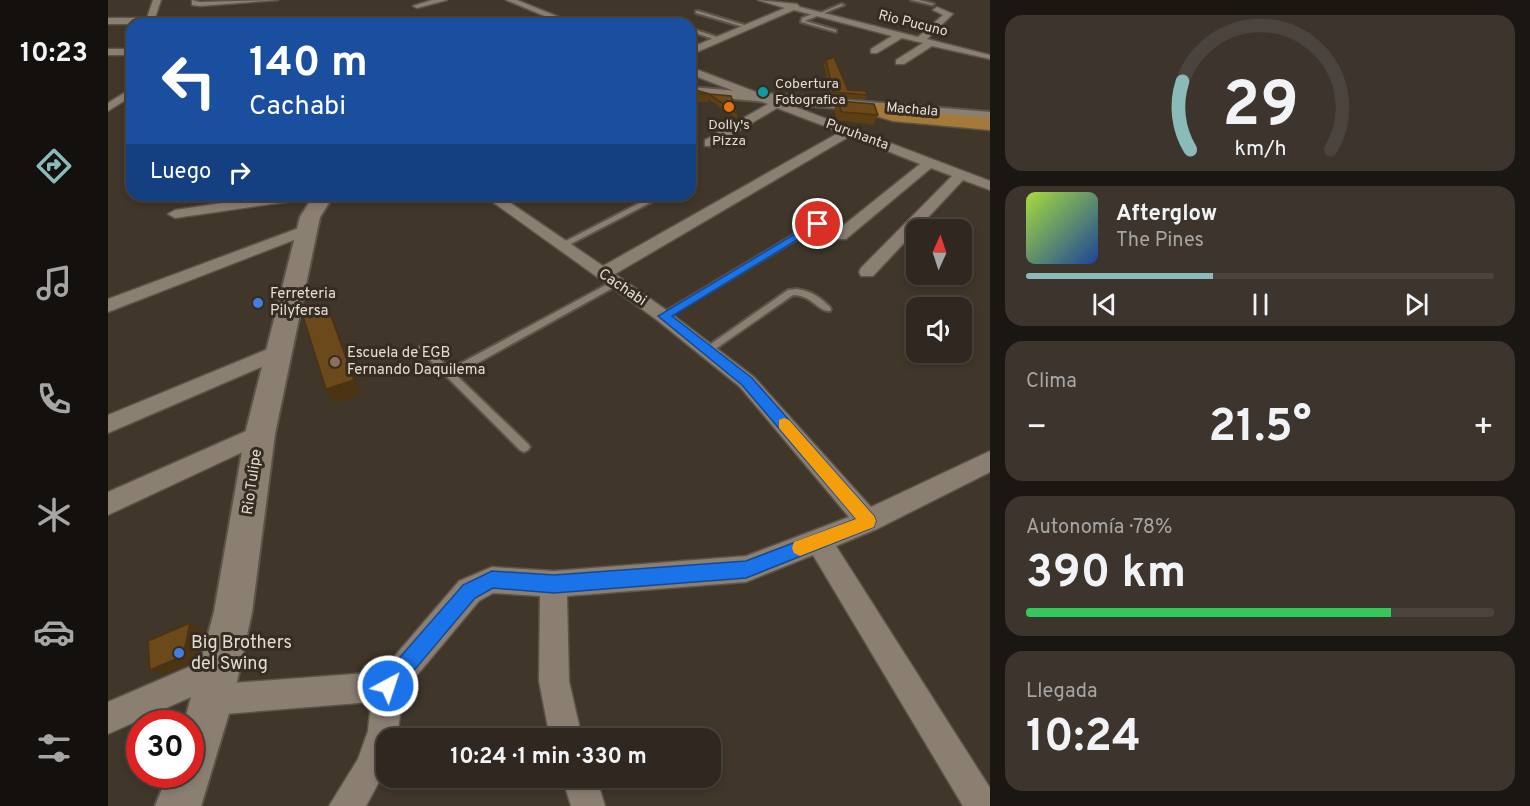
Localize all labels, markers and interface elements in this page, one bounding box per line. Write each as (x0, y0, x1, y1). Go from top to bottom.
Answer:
street label: Rio Pucuno (876, 7, 950, 41)
text: 10:23 (20, 37, 88, 71)
text: 140 m (249, 38, 368, 91)
icon: left (150, 42, 228, 120)
text: 29 (1222, 69, 1298, 148)
place label: Cobertura Fotografica (775, 76, 846, 109)
marker: Cobertura Fotografica (756, 85, 770, 99)
text: Cachabi (249, 90, 346, 124)
street label: Machala (885, 99, 939, 121)
marker: Dolly's Pizza (722, 100, 736, 114)
street label: Puruhanta (823, 116, 891, 154)
place label: Dolly's Pizza (708, 117, 750, 150)
text: km/h (1234, 136, 1286, 163)
icon: directions (33, 145, 75, 187)
icon: right (223, 156, 256, 189)
text: Luego (150, 159, 211, 186)
pin (792, 198, 843, 249)
text: Afterglow (1116, 201, 1217, 228)
icon: arrive (801, 207, 834, 240)
north arrow (906, 219, 972, 285)
map controls (906, 219, 972, 363)
text: The Pines (1116, 228, 1204, 254)
icon: music (33, 262, 75, 304)
street label: Cachabi (594, 265, 650, 311)
place label: Ferreteria Pilyfersa (270, 285, 336, 321)
icon: previous (1088, 288, 1121, 321)
icon: pause (1244, 288, 1277, 321)
icon: next (1400, 288, 1433, 321)
marker: Ferreteria Pilyfersa (251, 296, 265, 310)
button: sound (906, 297, 972, 363)
place label: Escuela de EGB Fernando Daquilema (347, 344, 485, 380)
marker: Escuela de EGB Fernando Daquilema (328, 355, 342, 369)
text: Clima (1026, 369, 1077, 395)
icon: phone (33, 378, 75, 420)
text: 21.5° (1209, 400, 1311, 457)
text: − (1026, 408, 1047, 450)
text: + (1473, 408, 1494, 450)
street label: Rio Tulipe (239, 448, 267, 516)
icon: climate (33, 494, 75, 536)
text: Autonomía · 78% (1026, 515, 1172, 541)
text: 390 km (1026, 546, 1186, 603)
icon: car (33, 611, 75, 653)
place label: Big Brothers del Swing (191, 632, 292, 676)
marker: Big Brothers del Swing (172, 646, 186, 660)
position arrow (356, 654, 420, 718)
text: Llegada (1026, 679, 1098, 705)
speed limit sign: 30 (126, 710, 204, 788)
text: 10:24 (1026, 710, 1141, 767)
icon: filters (33, 727, 75, 769)
text: 10:24 · 1 min · 330 m (450, 744, 647, 771)

